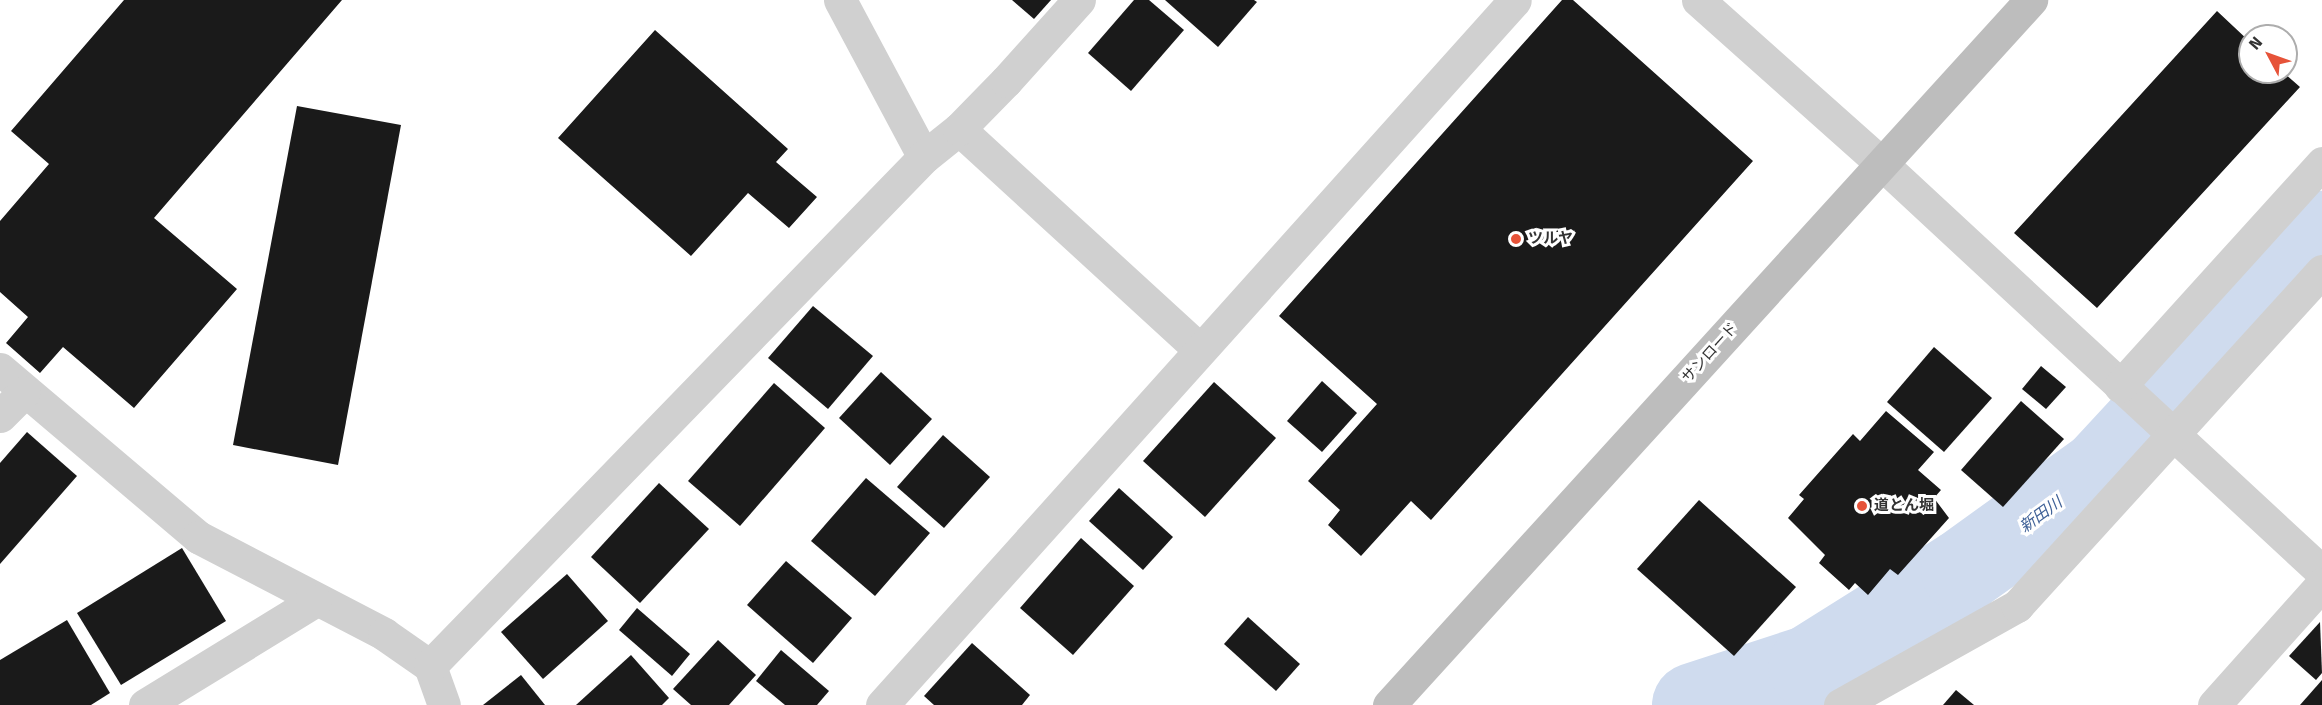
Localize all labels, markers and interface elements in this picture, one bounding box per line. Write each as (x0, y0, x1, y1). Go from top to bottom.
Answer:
north arrow (2238, 24, 2298, 84)
text: N (2245, 33, 2266, 53)
place label: ツルヤ (1528, 230, 1573, 248)
marker: ツルヤ (1509, 232, 1523, 246)
street label: サンロード (1678, 319, 1742, 387)
water label: 新田川 (2016, 493, 2066, 537)
place label: 道とん堀 (1874, 497, 1934, 515)
marker: 道とん堀 (1855, 499, 1869, 513)

